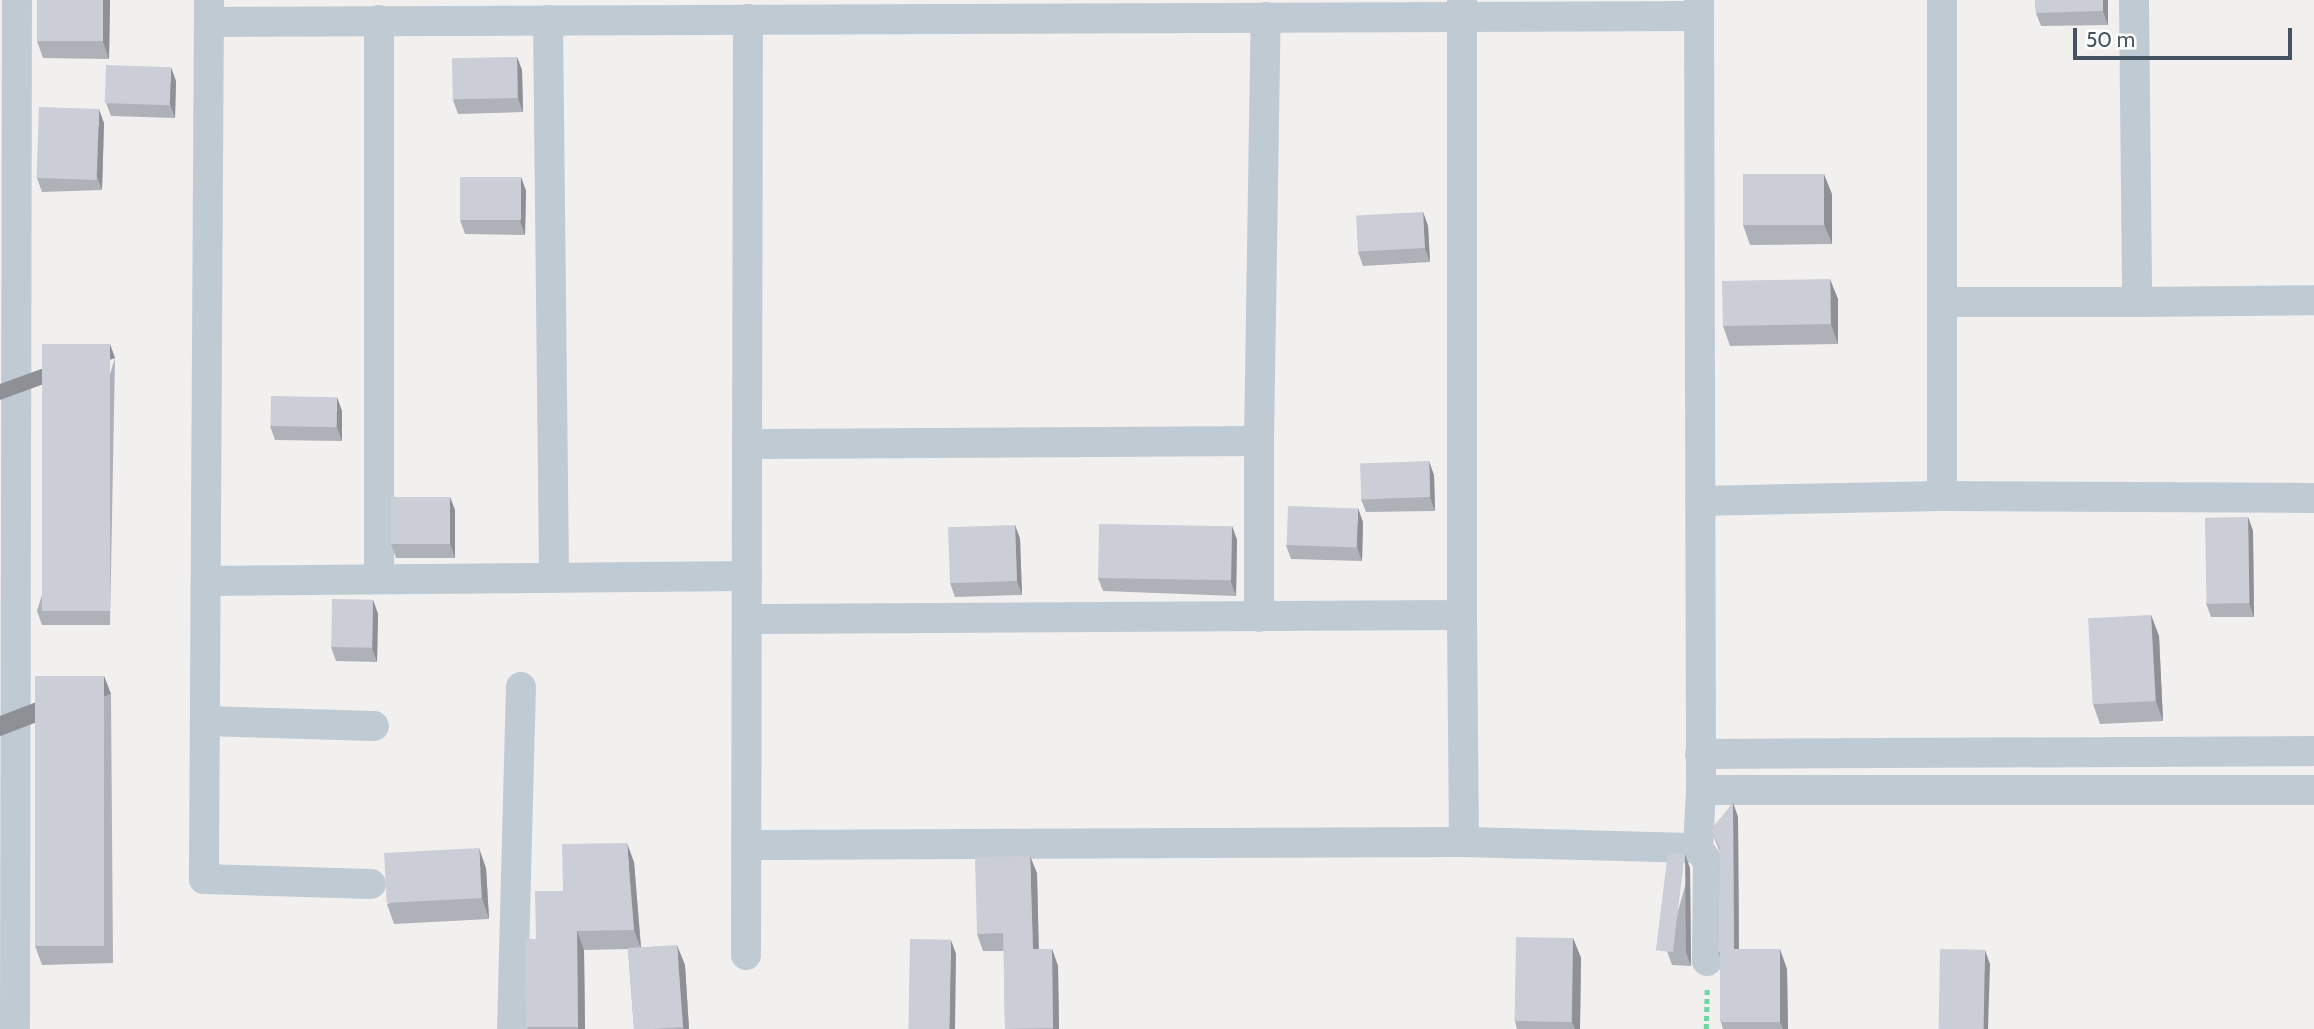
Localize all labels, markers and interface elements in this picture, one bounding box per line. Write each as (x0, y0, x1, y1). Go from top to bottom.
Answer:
scale bar (2076, 14, 2295, 58)
text: 50 m (2086, 27, 2135, 52)

